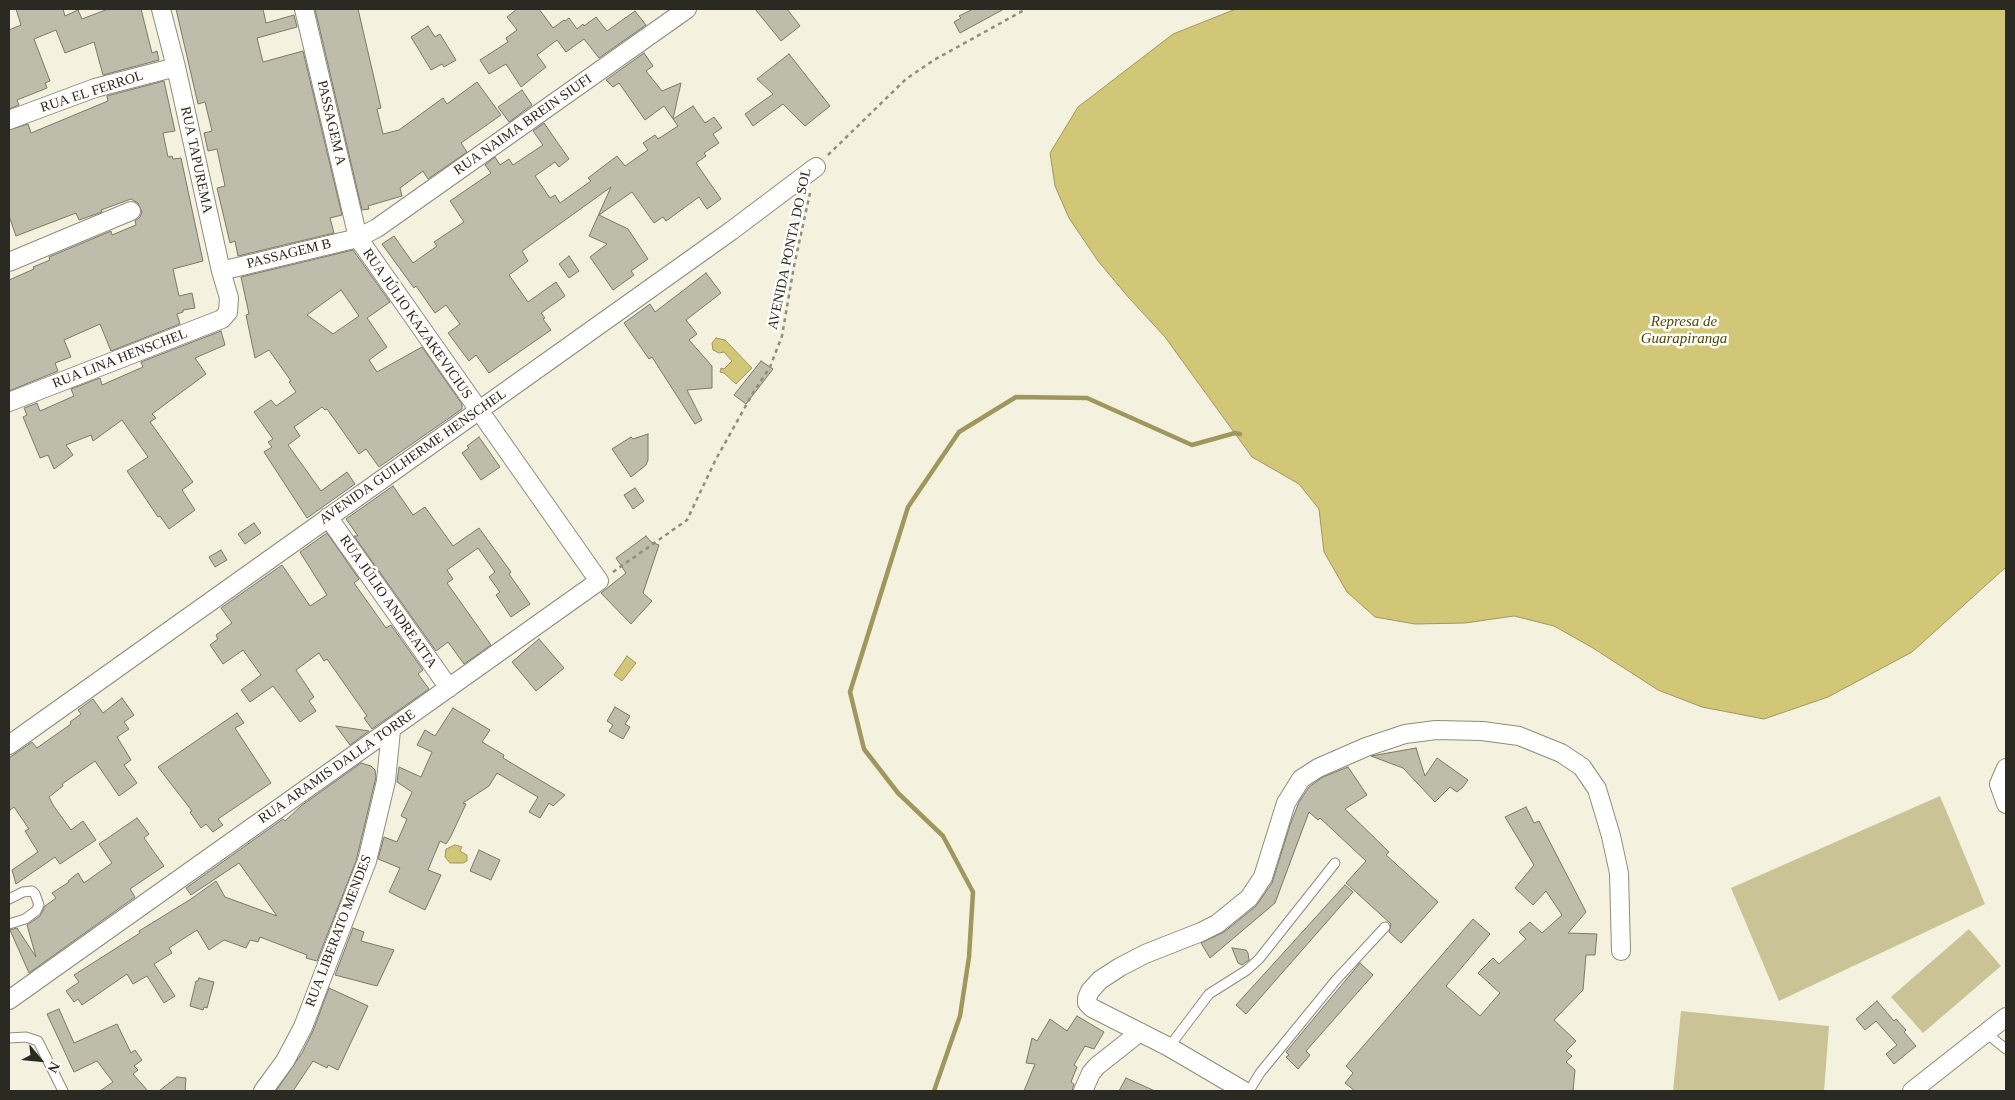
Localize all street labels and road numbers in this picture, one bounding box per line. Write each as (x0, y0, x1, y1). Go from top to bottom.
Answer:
street label: RUA EL FERROL (38, 67, 146, 117)
street label: RUA NAIMA BREIN SIUFI (451, 71, 595, 179)
street label: PASSAGEM A (313, 79, 349, 167)
street label: RUA TAPUREMA (176, 105, 216, 215)
street label: AVENIDA PONTA DO SOL (765, 167, 815, 331)
street label: PASSAGEM B (245, 235, 333, 273)
street label: RUA JÚLIO KAZAKEVICIUS (359, 246, 475, 402)
street label: RUA LINA HENSCHEL (50, 326, 190, 392)
street label: AVENIDA GUILHERME HENSCHEL (316, 386, 510, 528)
street label: RUA JÚLIO ANDREATTA (336, 532, 440, 672)
street label: RUA ARAMIS DALLA TORRE (255, 706, 419, 828)
street label: RUA LIBERATO MENDES (302, 853, 376, 1009)

